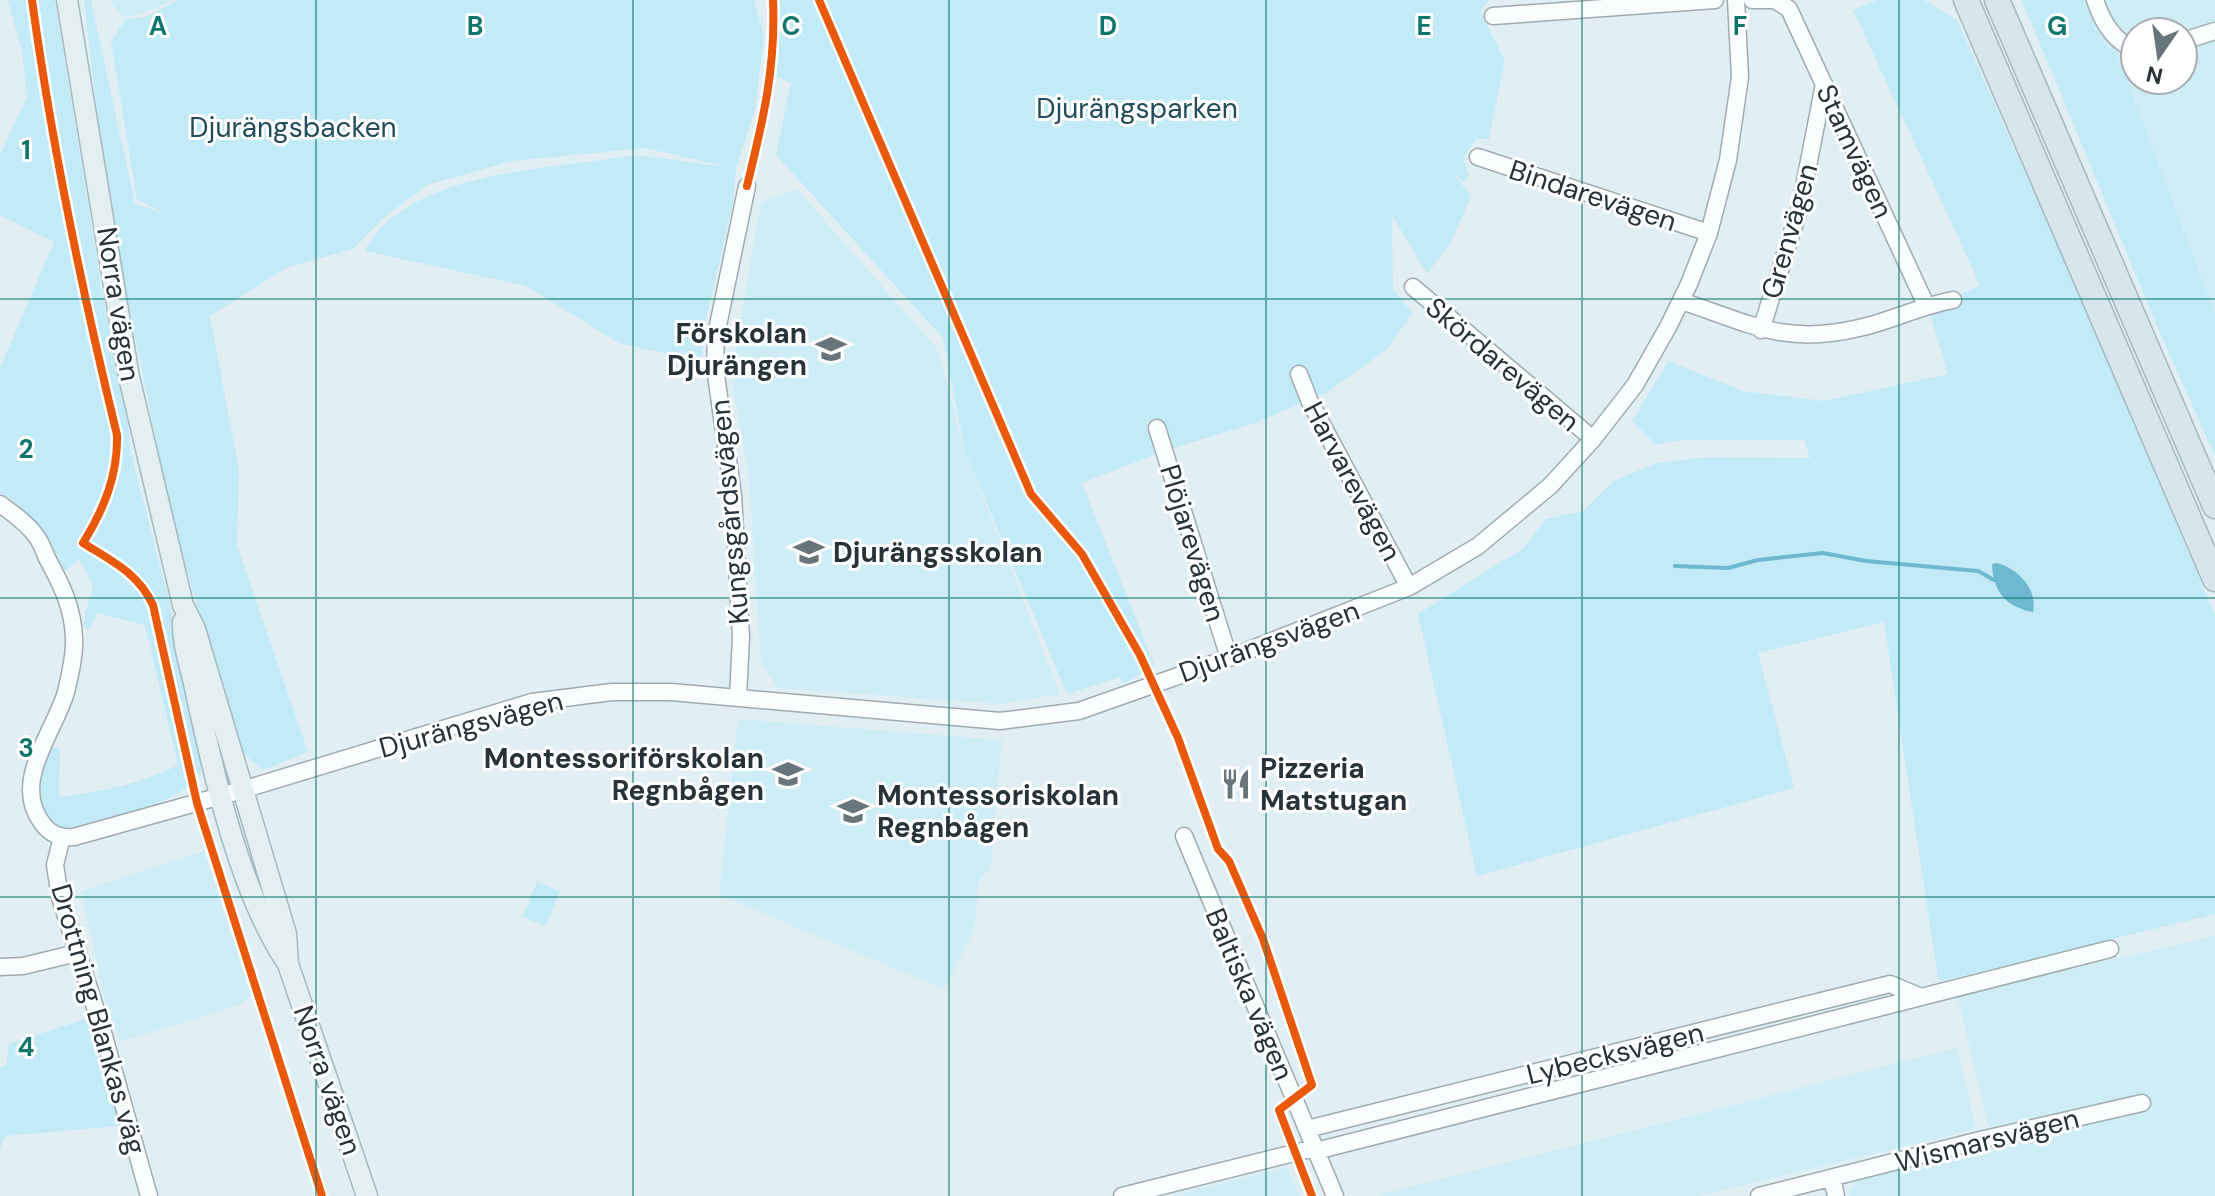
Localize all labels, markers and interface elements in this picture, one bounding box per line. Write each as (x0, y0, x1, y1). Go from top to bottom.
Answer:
text: A (149, 9, 167, 43)
text: B (467, 9, 483, 43)
text: C (781, 9, 801, 43)
text: D (1099, 9, 1117, 43)
text: E (1416, 9, 1432, 43)
text: F (1733, 9, 1747, 43)
text: G (2047, 9, 2067, 43)
north arrow (2119, 16, 2199, 96)
text: N (2144, 59, 2166, 91)
street label: Stamvägen (1807, 78, 1902, 224)
park label: Djurängsparken (1036, 90, 1238, 127)
park label: Djurängsbacken (189, 109, 397, 146)
text: 1 (21, 133, 31, 167)
street label: Bindarevägen (1504, 151, 1681, 240)
street label: Grenvägen (1753, 159, 1826, 303)
street label: Norra vägen (88, 224, 149, 384)
street label: Skördarevägen (1418, 289, 1587, 440)
place label: Förskolan Djurängen (667, 315, 807, 384)
school or university icon: Förskolan Djurängen (814, 332, 848, 366)
street label: Harvarevägen (1295, 395, 1410, 567)
street label: Kungsgårdsvägen (701, 398, 758, 626)
text: 2 (18, 432, 34, 466)
street label: Plöjarevägen (1151, 460, 1234, 626)
place label: Djurängsskolan (833, 534, 1043, 571)
school or university icon: Djurängsskolan (792, 535, 826, 569)
street label: Djurängsvägen (1174, 592, 1364, 691)
street label: Djurängsvägen (375, 682, 567, 767)
text: 3 (18, 731, 34, 765)
place label: Montessoriförskolan Regnbågen (484, 740, 764, 809)
place label: Pizzeria Matstugan (1260, 750, 1407, 819)
school or university icon: Montessoriförskolan Regnbågen (771, 757, 805, 791)
restaurant icon: Pizzeria Matstugan (1219, 767, 1253, 801)
place label: Montessoriskolan Regnbågen (877, 777, 1119, 846)
school or university icon: Montessoriskolan Regnbågen (836, 794, 870, 828)
street label: Drottning Blankas väg (42, 880, 155, 1158)
street label: Baltiska vägen (1197, 903, 1302, 1086)
street label: Norra vägen (285, 1001, 370, 1160)
street label: Lybecksvägen (1523, 1014, 1707, 1093)
text: 4 (18, 1030, 34, 1064)
street label: Wismarsvägen (1891, 1100, 2083, 1181)

